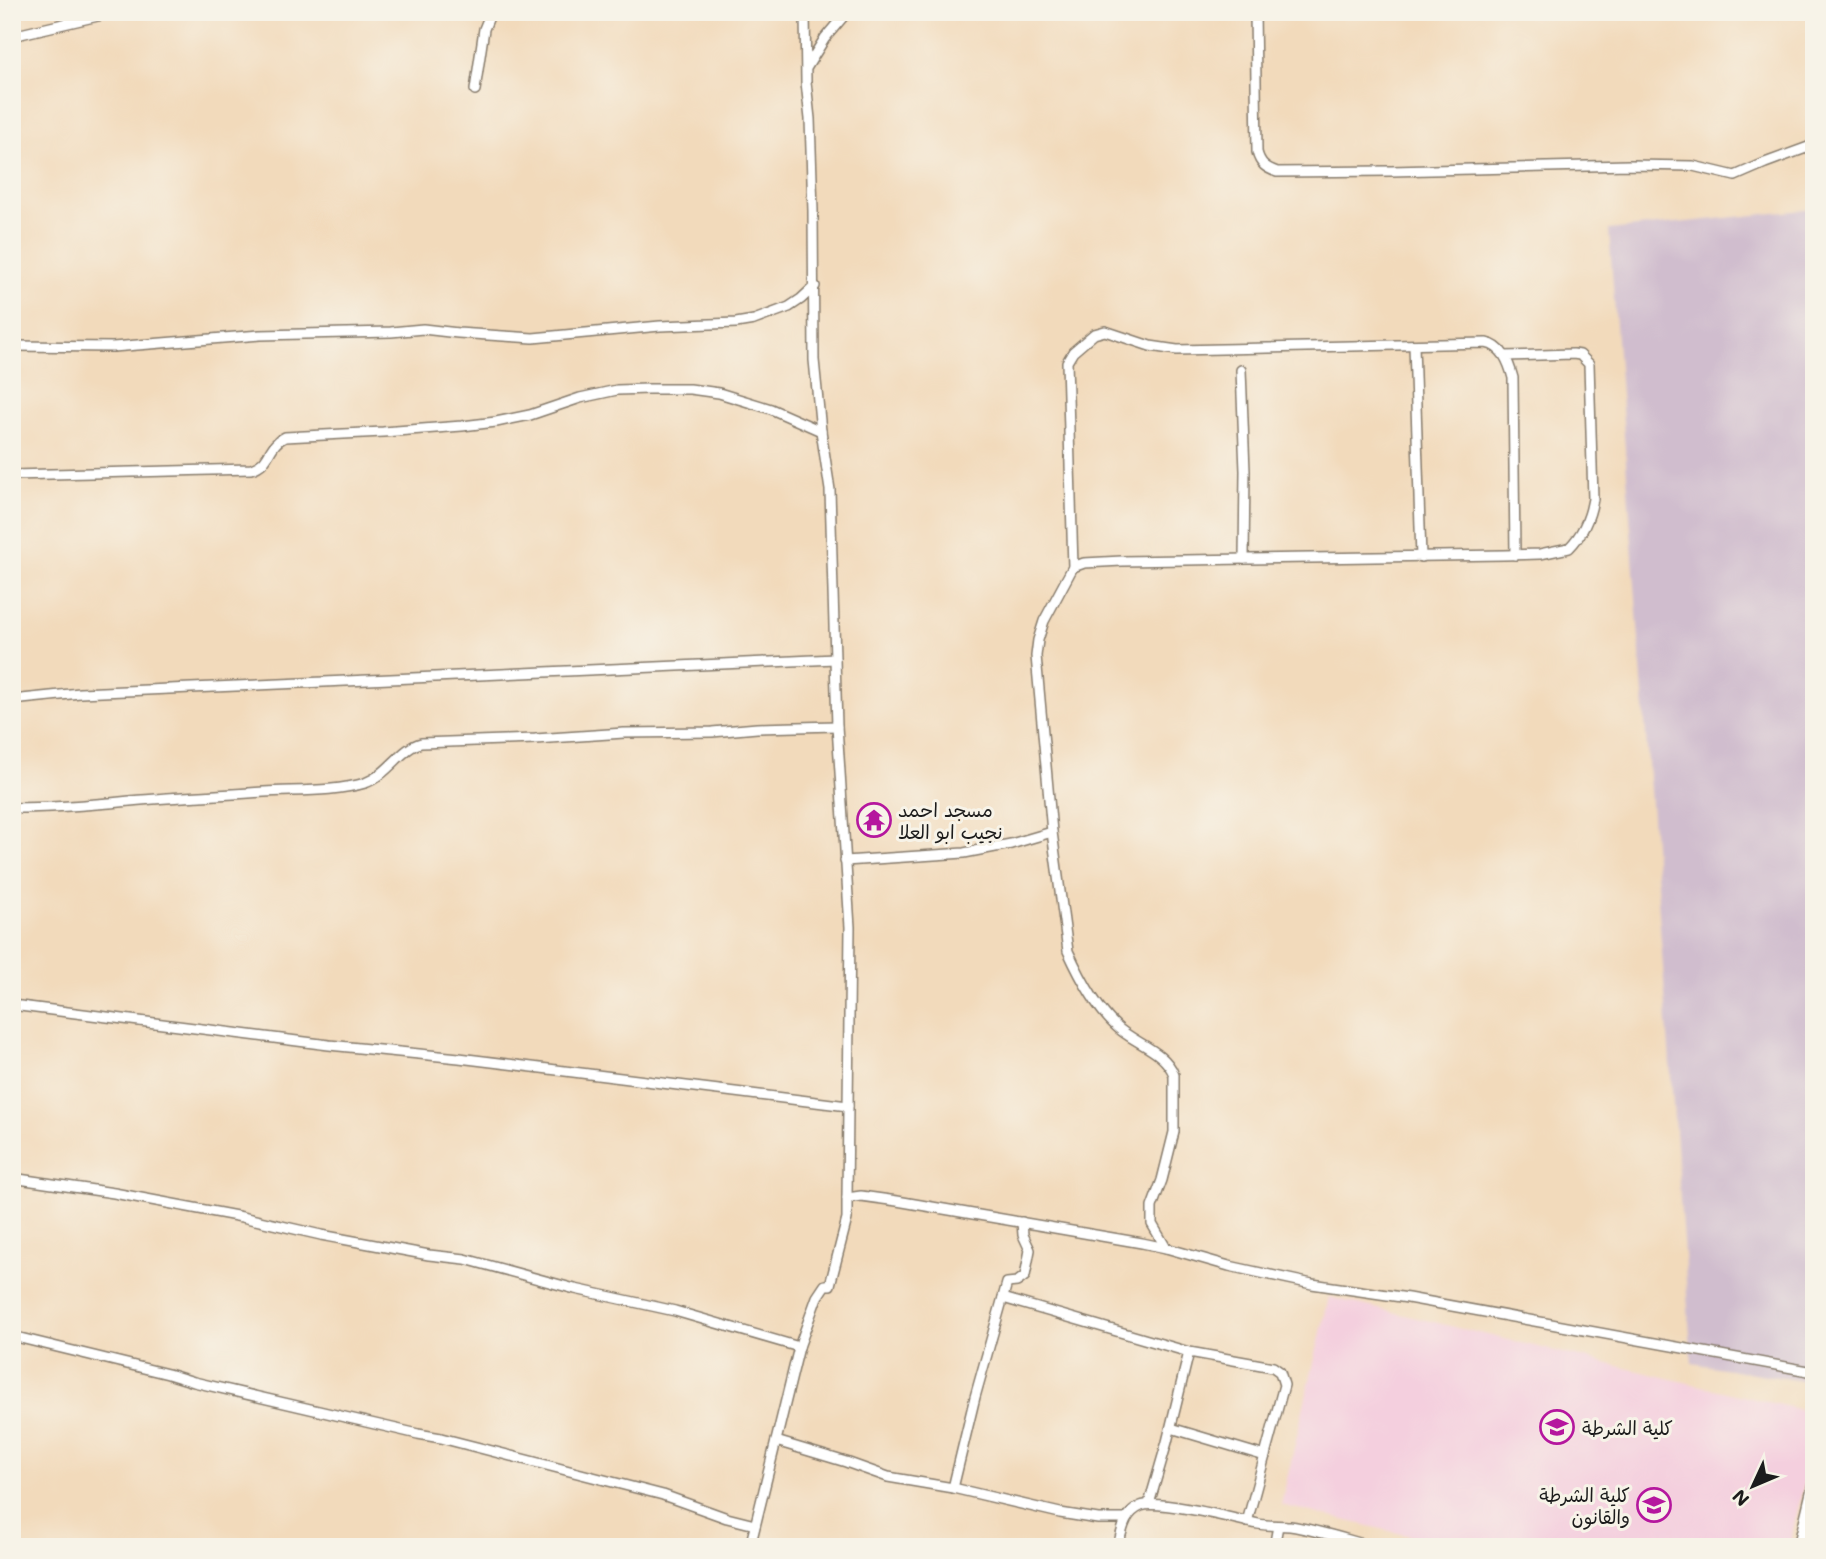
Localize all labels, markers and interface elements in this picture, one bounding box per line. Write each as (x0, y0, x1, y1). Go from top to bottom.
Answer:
place label: مسجد احمد نجيب ابو العلا (898, 797, 1003, 844)
temple icon: مسجد احمد نجيب ابو العلا (855, 801, 893, 839)
school or university icon: كلية الشرطة (1538, 1408, 1576, 1446)
place label: كلية الشرطة (1582, 1415, 1673, 1440)
north arrow (1717, 1450, 1787, 1520)
place label: كلية الشرطة والقانون (1539, 1482, 1630, 1530)
text: N (1726, 1484, 1754, 1512)
school or university icon: كلية الشرطة والقانون (1635, 1486, 1673, 1524)

